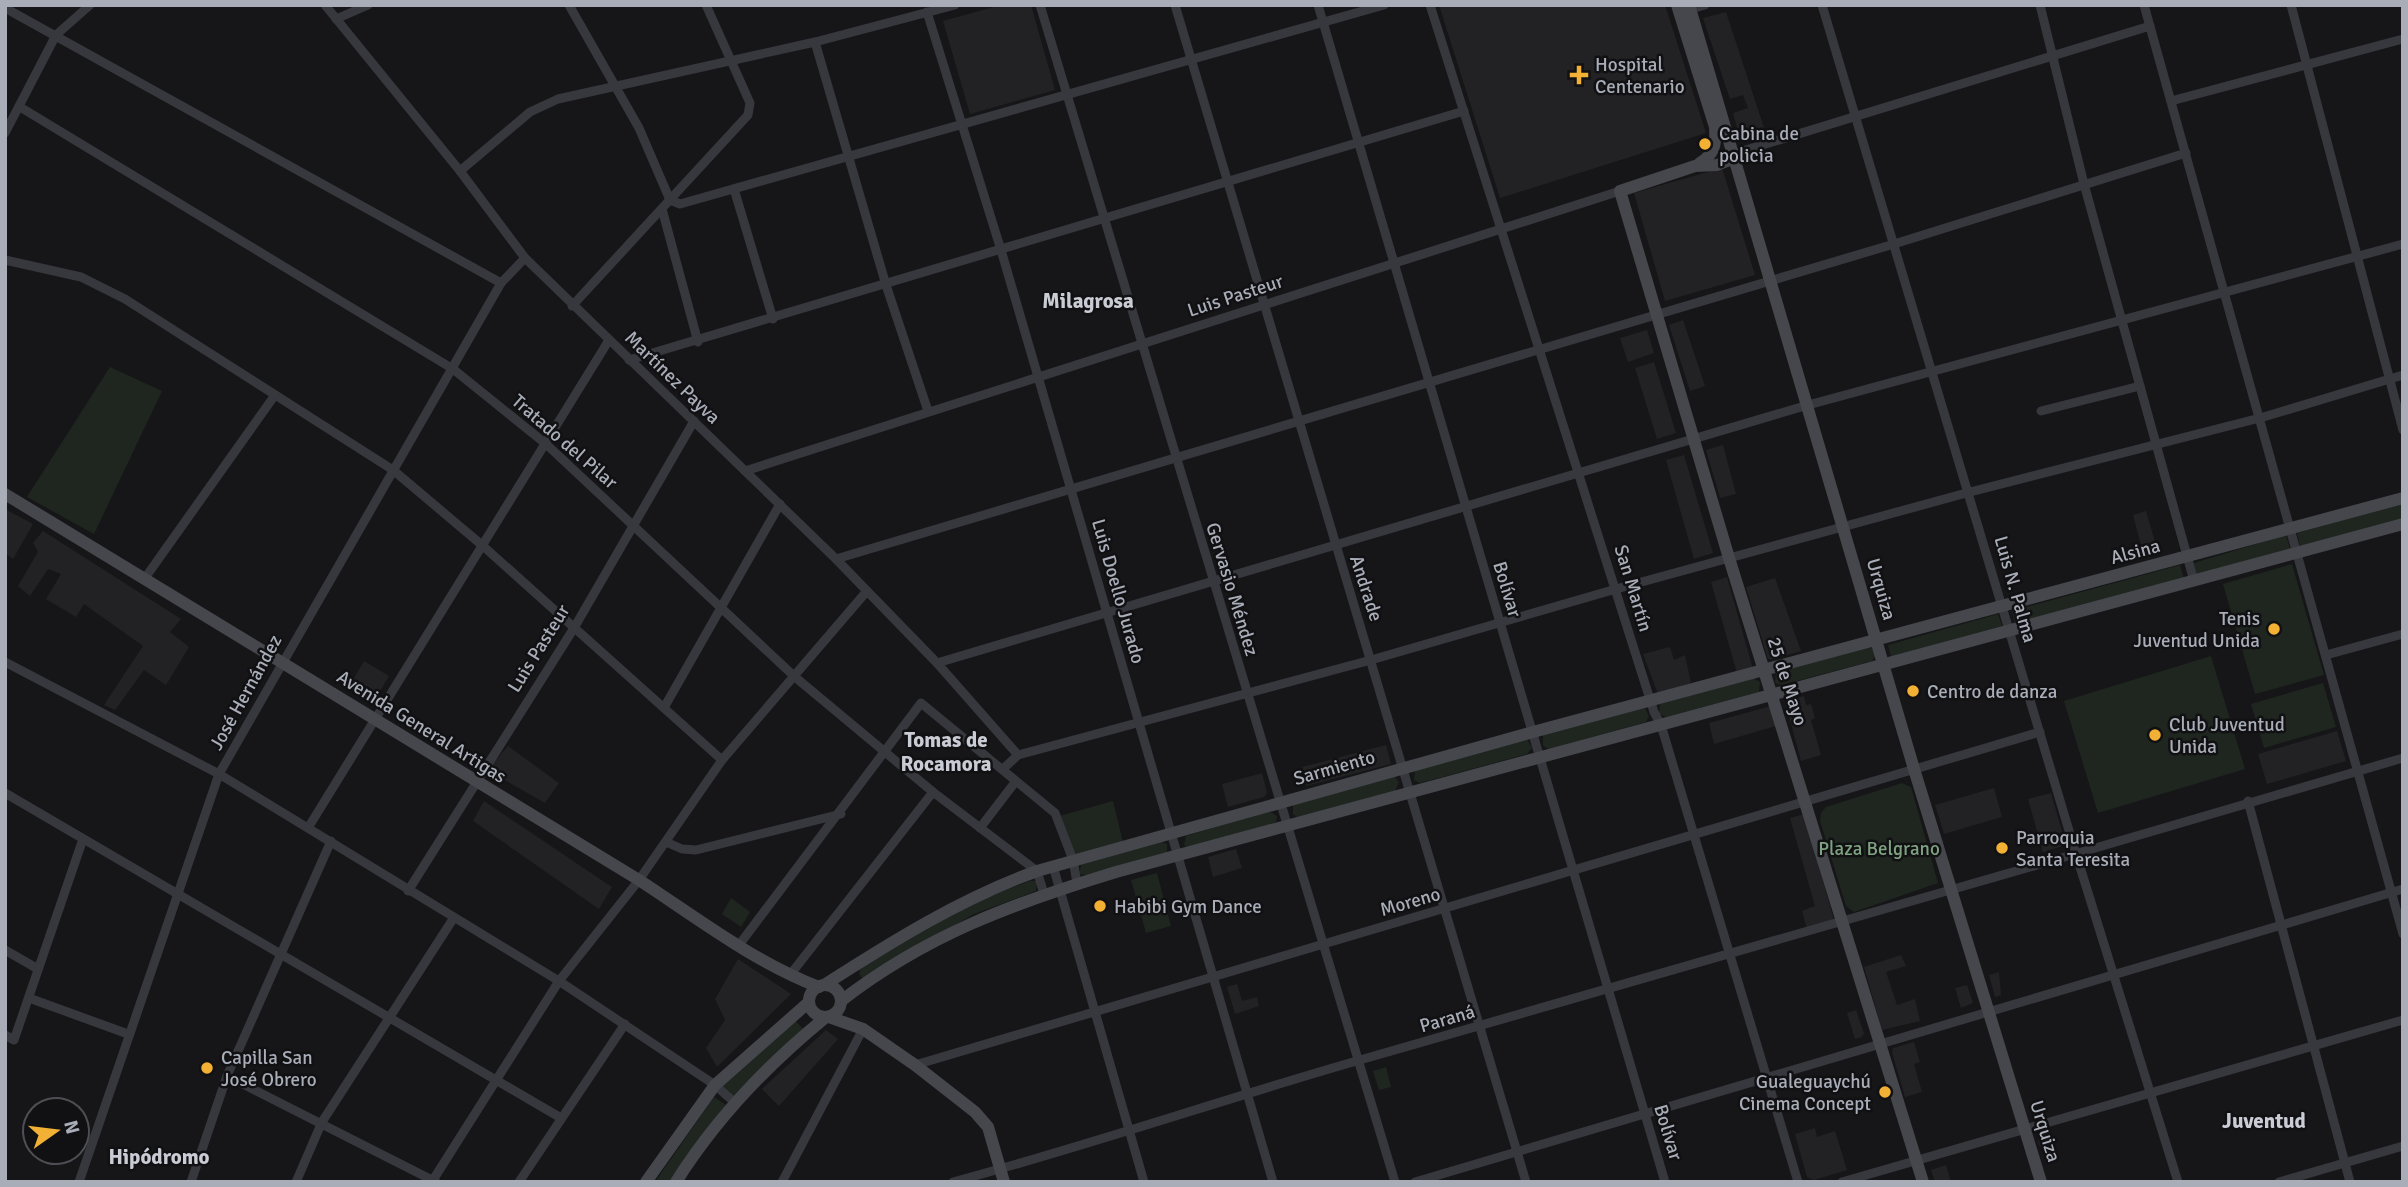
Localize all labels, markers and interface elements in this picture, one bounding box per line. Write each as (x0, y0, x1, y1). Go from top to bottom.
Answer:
place label: Hospital Centenario (1595, 53, 1685, 99)
marker: Hospital Centenario (1569, 65, 1589, 85)
place label: Cabina de policia (1719, 122, 1799, 168)
marker: Cabina de policia (1697, 136, 1713, 152)
street label: Luis Pasteur (1184, 269, 1286, 323)
district label: Milagrosa (1042, 288, 1134, 314)
street label: Martínez Payva (619, 326, 725, 429)
street label: Tratado del Pilar (506, 389, 622, 494)
street label: Luis Doello Jurado (1086, 516, 1150, 666)
street label: Gervasio Méndez (1200, 520, 1264, 659)
street label: Luis N. Palma (1988, 533, 2042, 645)
street label: Alsina (2108, 534, 2163, 570)
street label: San Martín (1608, 542, 1658, 635)
street label: Andrade (1344, 552, 1388, 624)
street label: Urquiza (1861, 556, 1901, 623)
street label: Bolívar (1487, 558, 1527, 620)
street label: Luis Pasteur (502, 600, 575, 697)
place label: Tenis Juventud Unida (2134, 607, 2260, 653)
marker: Tenis Juventud Unida (2266, 621, 2282, 637)
street label: José Hernández (204, 631, 287, 754)
street label: 25 de Mayo (1761, 634, 1813, 729)
street label: Avenida General Artigas (332, 665, 511, 789)
place label: Centro de danza (1927, 680, 2058, 704)
marker: Centro de danza (1905, 683, 1921, 699)
place label: Club Juventud Unida (2169, 713, 2285, 759)
district label: Tomas de Rocamora (900, 727, 992, 777)
marker: Club Juventud Unida (2147, 727, 2163, 743)
street label: Sarmiento (1291, 745, 1378, 791)
place label: Parroquia Santa Teresita (2016, 826, 2130, 872)
park label: Plaza Belgrano (1818, 837, 1940, 861)
marker: Parroquia Santa Teresita (1994, 840, 2010, 856)
street label: Moreno (1377, 882, 1443, 922)
place label: Habibi Gym Dance (1114, 895, 1262, 919)
marker: Habibi Gym Dance (1092, 898, 1108, 914)
street label: Paraná (1417, 1000, 1478, 1038)
place label: Capilla San José Obrero (221, 1046, 317, 1092)
marker: Capilla San José Obrero (199, 1060, 215, 1076)
place label: Gualeguaychú Cinema Concept (1739, 1070, 1871, 1116)
marker: Gualeguaychú Cinema Concept (1877, 1084, 1893, 1100)
north arrow (21, 1096, 91, 1166)
street label: Urquiza (2024, 1098, 2066, 1165)
street label: Bolívar (1648, 1101, 1688, 1163)
district label: Juventud (2222, 1108, 2306, 1134)
text: N (58, 1118, 85, 1136)
district label: Hipódromo (108, 1144, 210, 1170)

